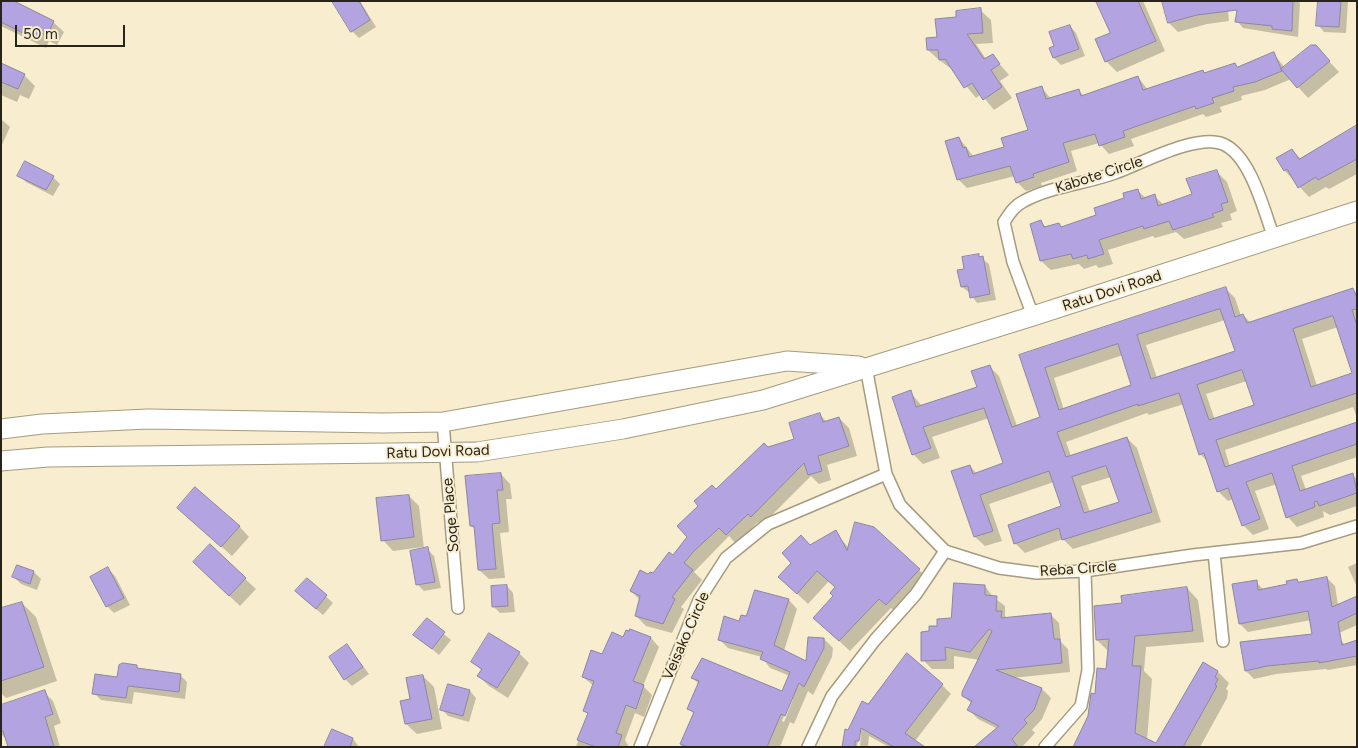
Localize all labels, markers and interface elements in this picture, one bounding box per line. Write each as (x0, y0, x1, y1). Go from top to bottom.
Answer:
scale bar (18, 15, 128, 47)
text: 50 m (23, 25, 58, 43)
street label: Kabote Circle (1053, 152, 1145, 198)
street label: Ratu Dovi Road (1060, 267, 1164, 315)
street label: Ratu Dovi Road (386, 441, 490, 463)
street label: Soqe Place (439, 477, 463, 553)
street label: Reba Circle (1039, 557, 1117, 581)
street label: Veisako Circle (659, 589, 713, 683)

